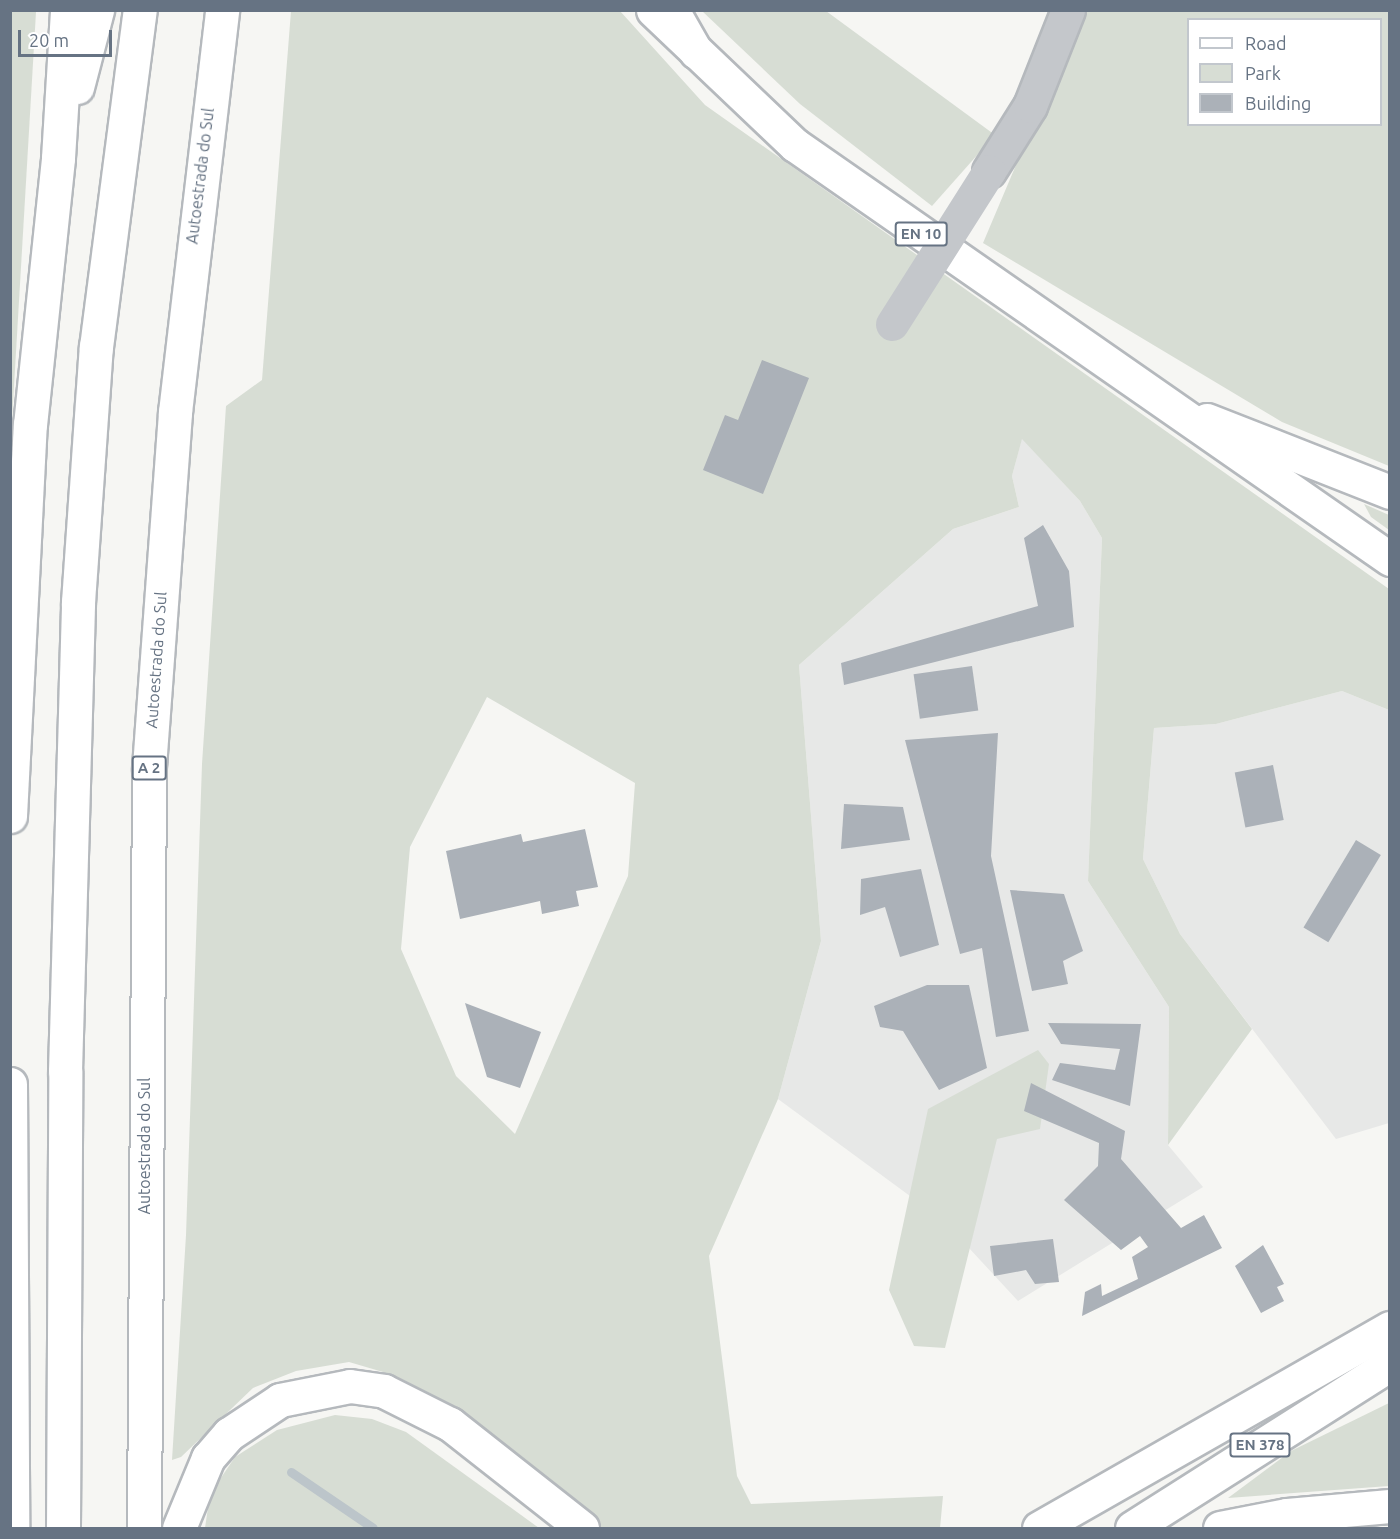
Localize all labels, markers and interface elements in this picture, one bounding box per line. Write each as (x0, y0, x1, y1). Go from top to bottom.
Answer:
scale bar (21, 18, 116, 56)
legend (1187, 18, 1382, 126)
text: 20 m (29, 30, 69, 50)
text: Road (1245, 33, 1287, 53)
text: Park (1245, 63, 1281, 83)
text: Building (1245, 93, 1311, 113)
street label: Autoestrada do Sul (182, 107, 218, 245)
road number: EN 10 (894, 222, 948, 246)
street label: Autoestrada do Sul (142, 591, 170, 729)
road number: A 2 (131, 756, 167, 780)
street label: Autoestrada do Sul (134, 1078, 154, 1214)
road number: EN 378 (1228, 1433, 1292, 1457)

